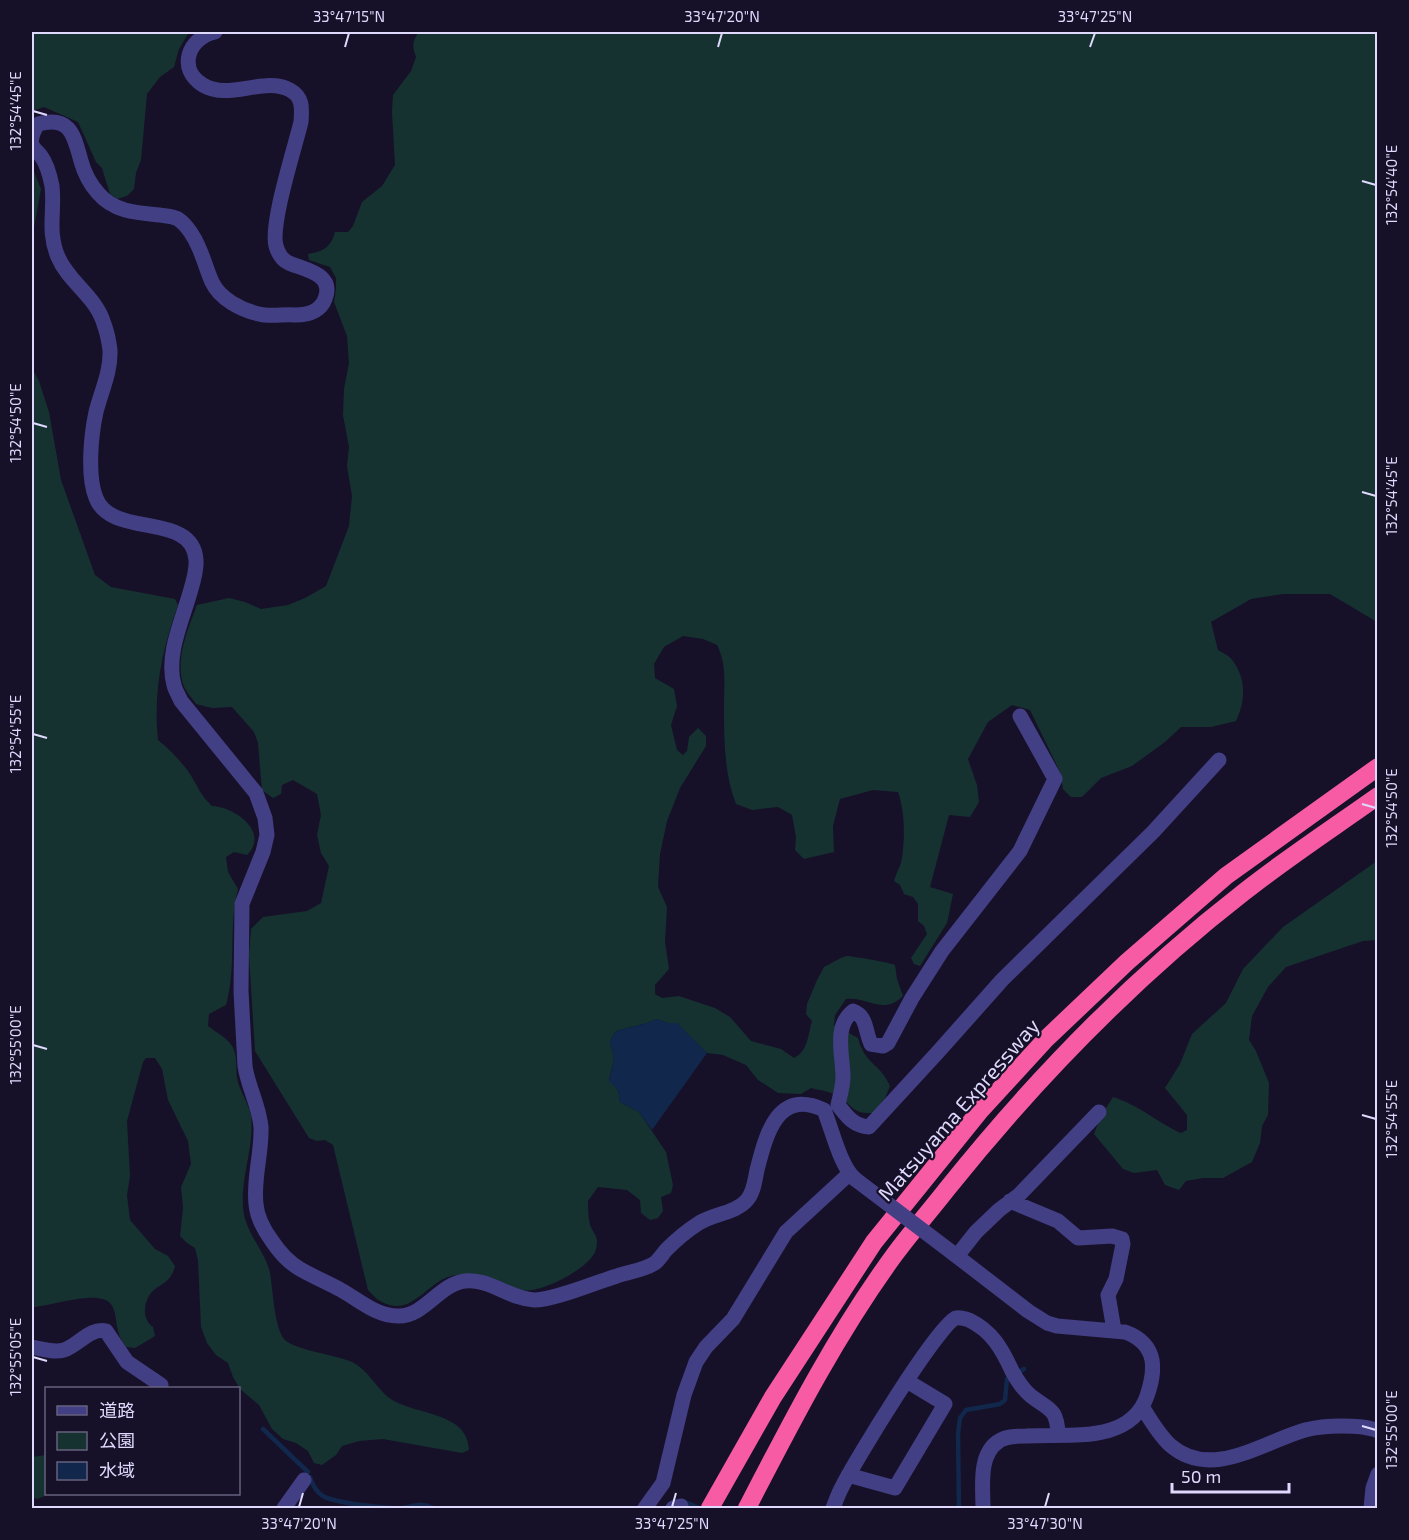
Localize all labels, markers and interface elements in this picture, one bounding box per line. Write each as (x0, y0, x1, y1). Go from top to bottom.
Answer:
text: 33°47'15"N (313, 7, 385, 25)
text: 33°47'20"N (684, 7, 760, 25)
text: 33°47'25"N (1058, 7, 1132, 25)
text: 132°54'45"E (6, 71, 24, 151)
text: 132°54'40"E (1382, 145, 1400, 225)
text: 132°54'50"E (6, 383, 24, 463)
text: 132°54'45"E (1382, 456, 1400, 536)
text: 132°54'55"E (6, 695, 24, 773)
text: 132°54'50"E (1382, 768, 1400, 848)
text: 132°55'00"E (6, 1005, 24, 1085)
street label: Matsuyama Expressway (872, 1013, 1044, 1205)
text: 132°54'55"E (1382, 1080, 1400, 1158)
text: 132°55'05"E (6, 1318, 24, 1396)
legend (45, 1387, 240, 1495)
text: 132°55'00"E (1382, 1390, 1400, 1470)
text: 道路 (99, 1399, 135, 1421)
text: 公園 (99, 1429, 135, 1451)
scale bar (1172, 1456, 1289, 1494)
text: 水域 (99, 1459, 135, 1481)
text: 50 m (1181, 1465, 1221, 1487)
text: 33°47'20"N (261, 1514, 337, 1532)
text: 33°47'25"N (635, 1514, 709, 1532)
text: 33°47'30"N (1007, 1514, 1083, 1532)

